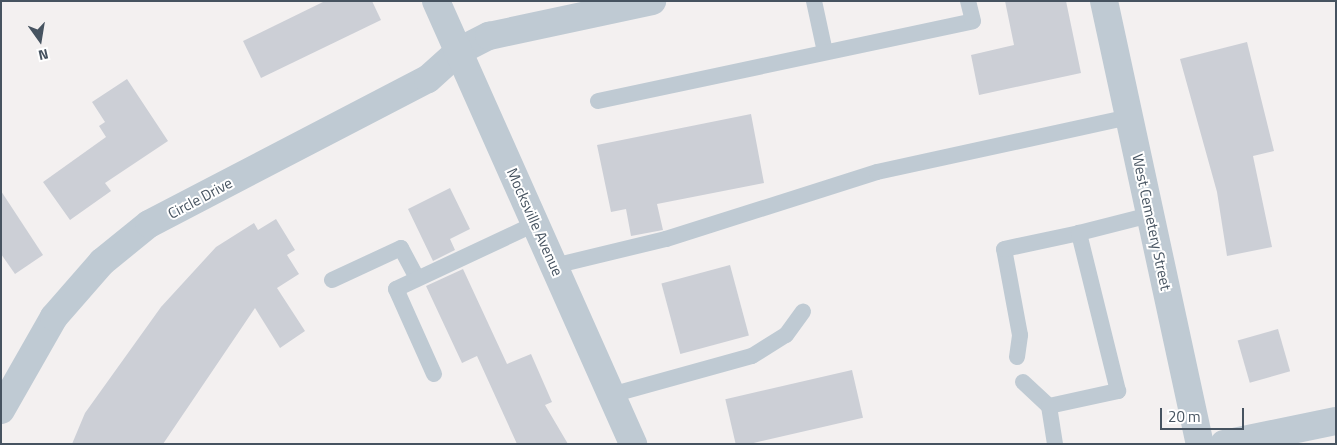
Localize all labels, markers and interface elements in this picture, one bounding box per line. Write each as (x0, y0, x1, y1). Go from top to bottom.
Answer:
north arrow (15, 15, 65, 65)
text: N (36, 44, 51, 66)
street label: West Cemetery Street (1129, 152, 1175, 292)
street label: Mocksville Avenue (503, 165, 567, 279)
street label: Circle Drive (165, 174, 235, 222)
scale bar (1162, 398, 1246, 430)
text: 20 m (1168, 405, 1201, 428)

